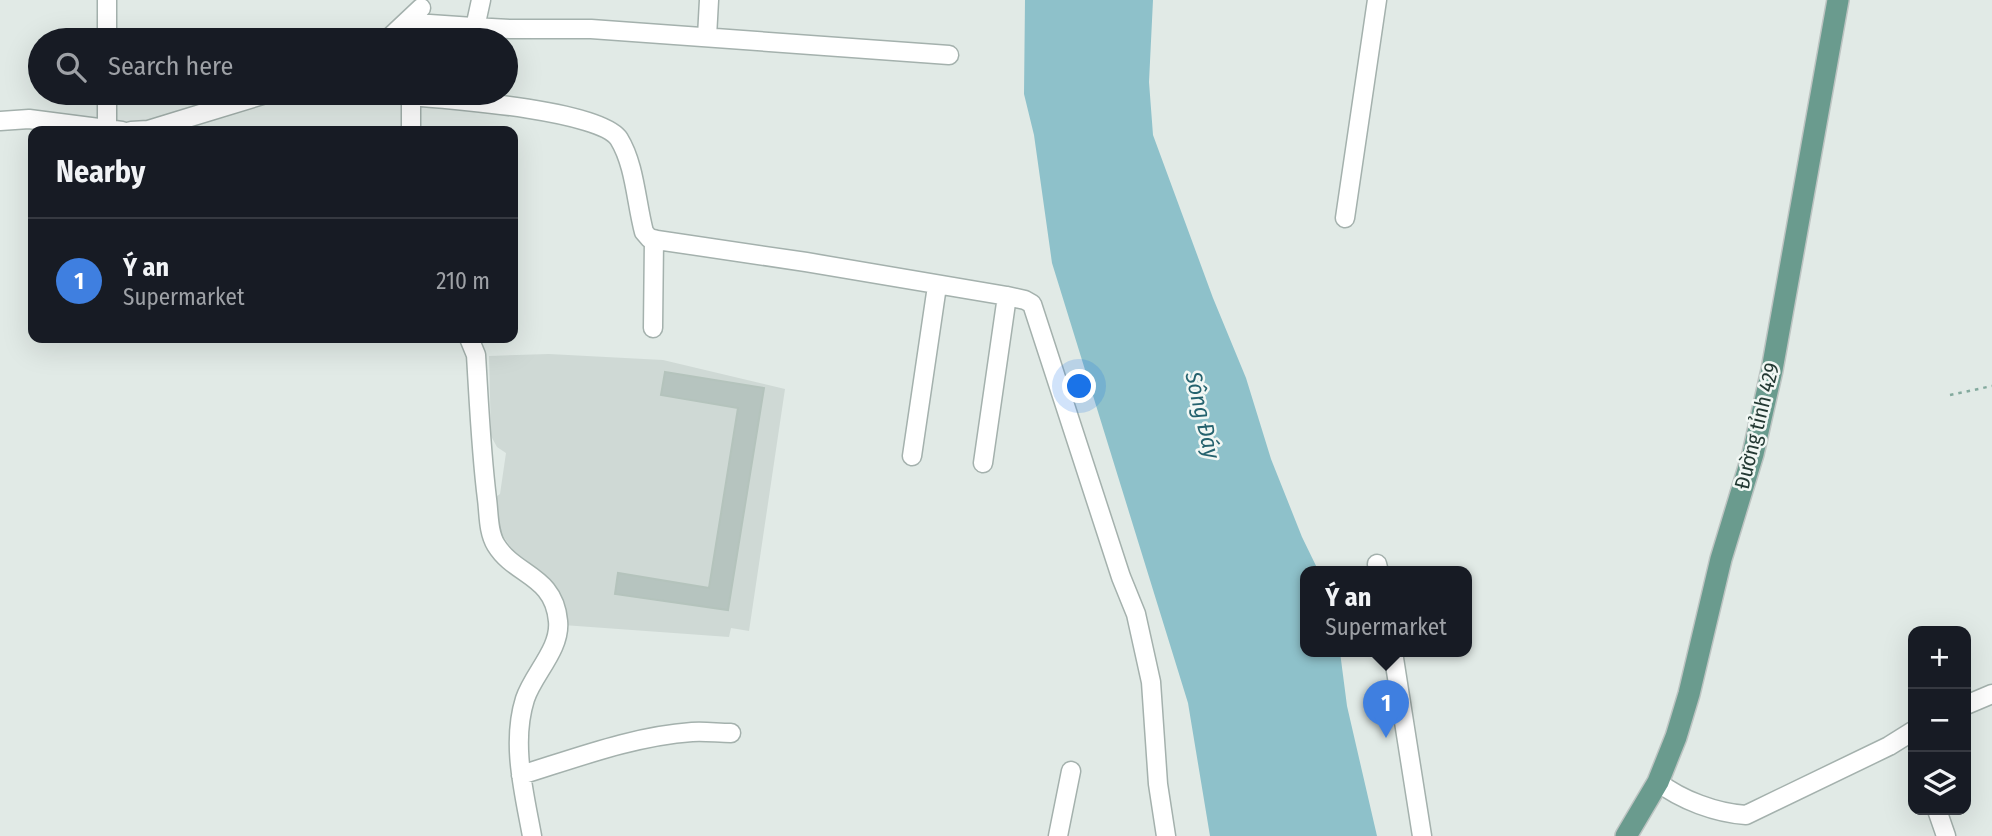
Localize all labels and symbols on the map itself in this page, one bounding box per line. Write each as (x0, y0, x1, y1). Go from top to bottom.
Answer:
street label: Đường tỉnh 429 (1729, 360, 1785, 492)
water label: Sông Đáy (1179, 368, 1227, 462)
your location (1062, 369, 1096, 403)
pin: 1 (1363, 680, 1409, 738)

